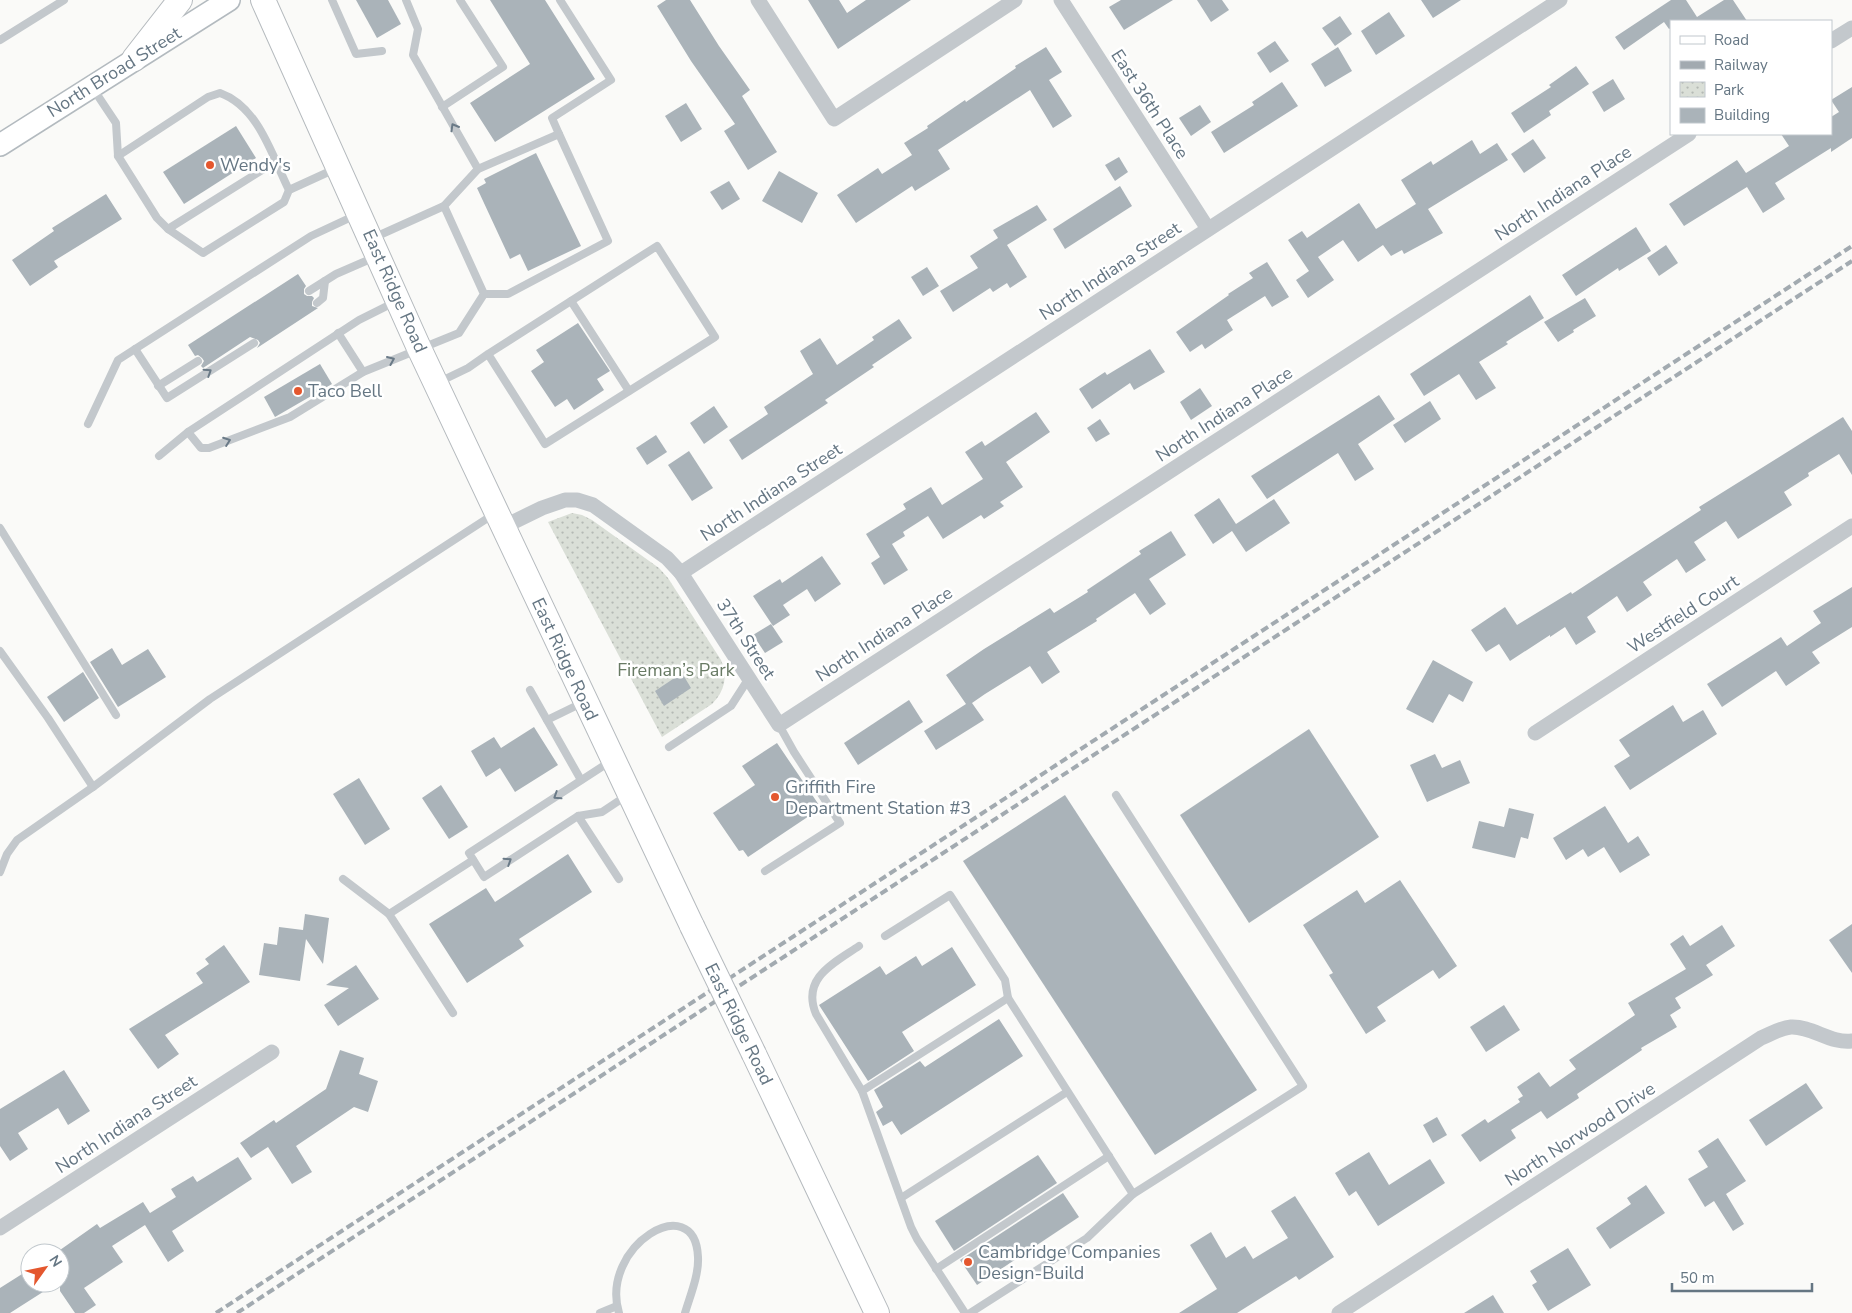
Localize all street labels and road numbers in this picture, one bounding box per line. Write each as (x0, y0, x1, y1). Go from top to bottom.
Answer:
street label: North Broad Street (42, 21, 186, 123)
street label: East 36th Place (1106, 45, 1194, 163)
street label: North Indiana Place (1490, 140, 1636, 246)
street label: North Indiana Street (1035, 216, 1186, 326)
street label: East Ridge Road (357, 225, 433, 357)
street label: North Indiana Place (1151, 361, 1297, 467)
street label: North Indiana Street (696, 437, 847, 547)
street label: Westfield Court (1623, 569, 1744, 659)
street label: North Indiana Place (811, 581, 957, 687)
street label: East Ridge Road (526, 594, 604, 724)
street label: 37th Street (711, 594, 781, 685)
street label: East Ridge Road (699, 959, 779, 1089)
street label: North Indiana Street (51, 1069, 202, 1179)
street label: North Norwood Drive (1500, 1076, 1660, 1192)

